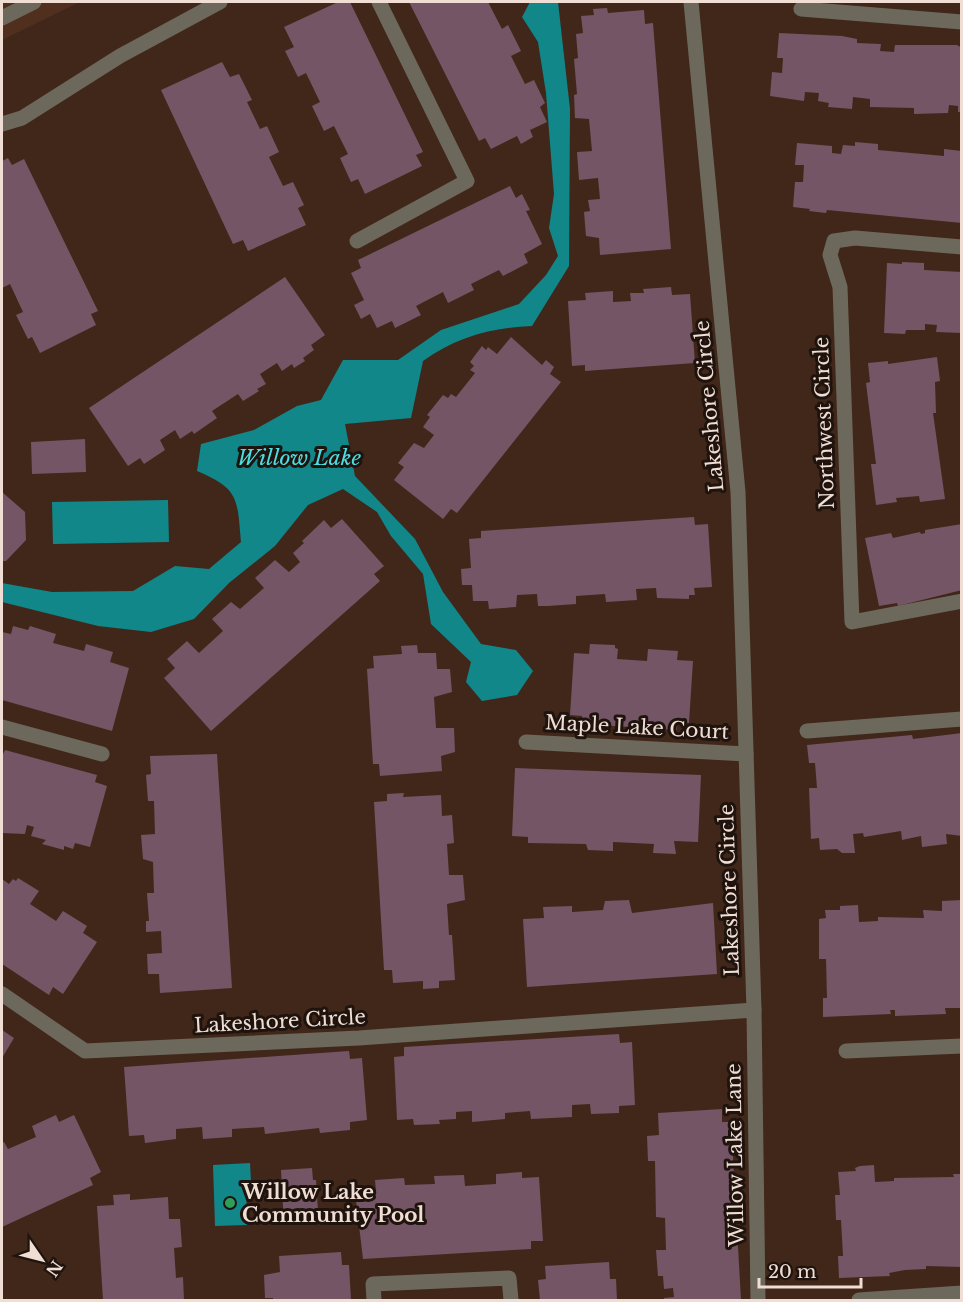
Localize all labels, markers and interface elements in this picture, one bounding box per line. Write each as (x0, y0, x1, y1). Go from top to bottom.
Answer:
street label: Lakeshore Circle (690, 319, 728, 493)
street label: Northwest Circle (809, 336, 839, 510)
water label: Willow Lake (237, 445, 361, 471)
street label: Maple Lake Court (544, 710, 730, 744)
street label: Lakeshore Circle (714, 804, 744, 976)
street label: Lakeshore Circle (194, 1005, 366, 1037)
street label: Willow Lake Lane (721, 1063, 749, 1248)
place label: Willow Lake Community Pool (241, 1180, 424, 1227)
marker: Willow Lake Community Pool (223, 1196, 237, 1210)
north arrow (12, 1230, 72, 1290)
scale bar (759, 1251, 861, 1289)
text: N (42, 1257, 67, 1281)
text: 20 m (768, 1261, 816, 1283)

